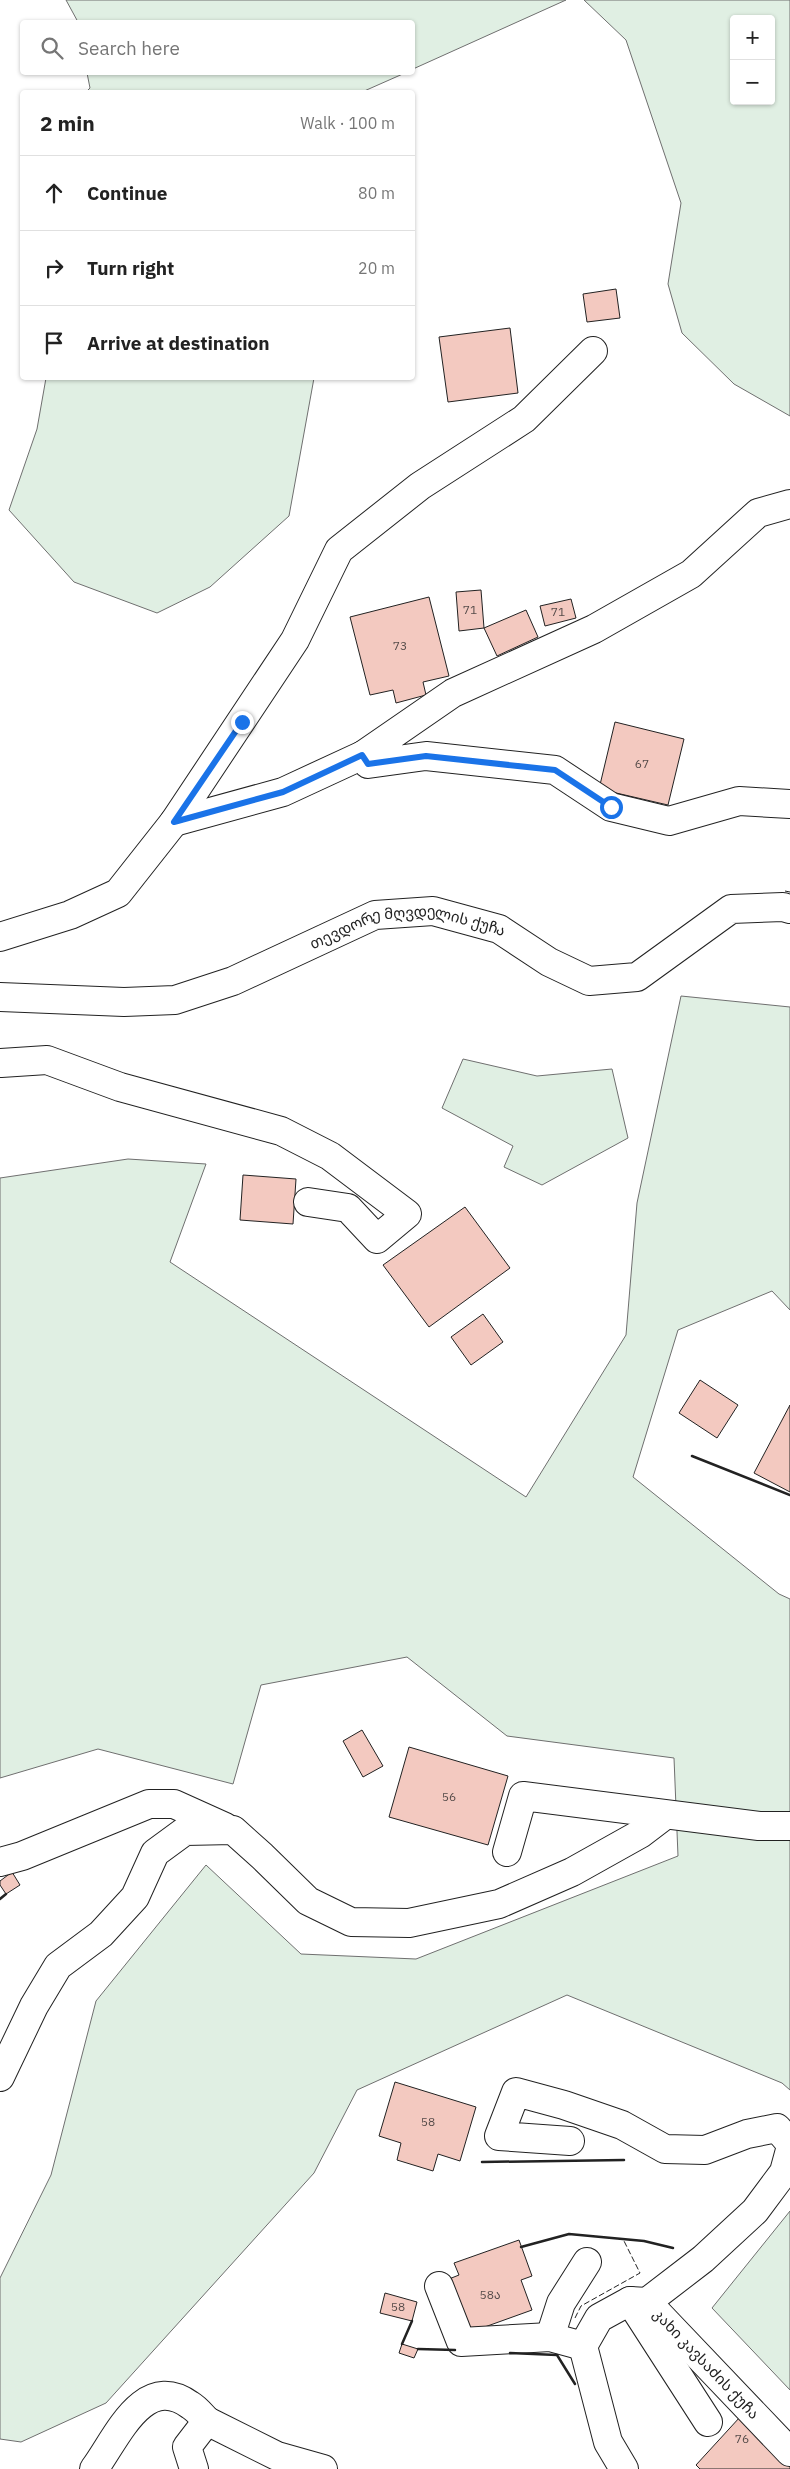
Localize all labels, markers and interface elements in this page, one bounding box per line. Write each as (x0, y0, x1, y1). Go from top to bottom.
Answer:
map controls (730, 15, 775, 105)
button: + (730, 15, 775, 60)
search box (20, 20, 415, 75)
icon: search (38, 34, 66, 62)
text: Search here (78, 36, 180, 60)
button: − (730, 60, 775, 105)
text: 2 min (40, 109, 95, 137)
text: Walk · 100 m (300, 113, 395, 133)
icon: ahead (40, 179, 68, 207)
text: Continue (87, 181, 167, 205)
text: 80 m (358, 183, 395, 203)
icon: right (40, 254, 68, 282)
text: Turn right (87, 256, 174, 280)
text: 20 m (358, 258, 395, 278)
icon: arrive (40, 329, 68, 357)
text: Arrive at destination (87, 331, 270, 355)
house number: 71 (463, 602, 477, 617)
house number: 71 (551, 604, 565, 619)
house number: 73 (393, 638, 407, 653)
route end (231, 711, 254, 734)
house number: 67 (635, 756, 649, 771)
route start (600, 796, 623, 819)
text: თევდორე მღვდელის ქუჩა (307, 901, 510, 953)
street label: თევდორე მღვდელის ქუჩა (305, 929, 509, 957)
house number: 56 (442, 1789, 456, 1804)
house number: 58 (421, 2114, 435, 2129)
house number: 58ა (480, 2287, 501, 2302)
house number: 58 (391, 2299, 405, 2314)
street label: კახი კავსაძის ქუჩა (649, 2304, 764, 2423)
house number: 76 (735, 2431, 749, 2446)

